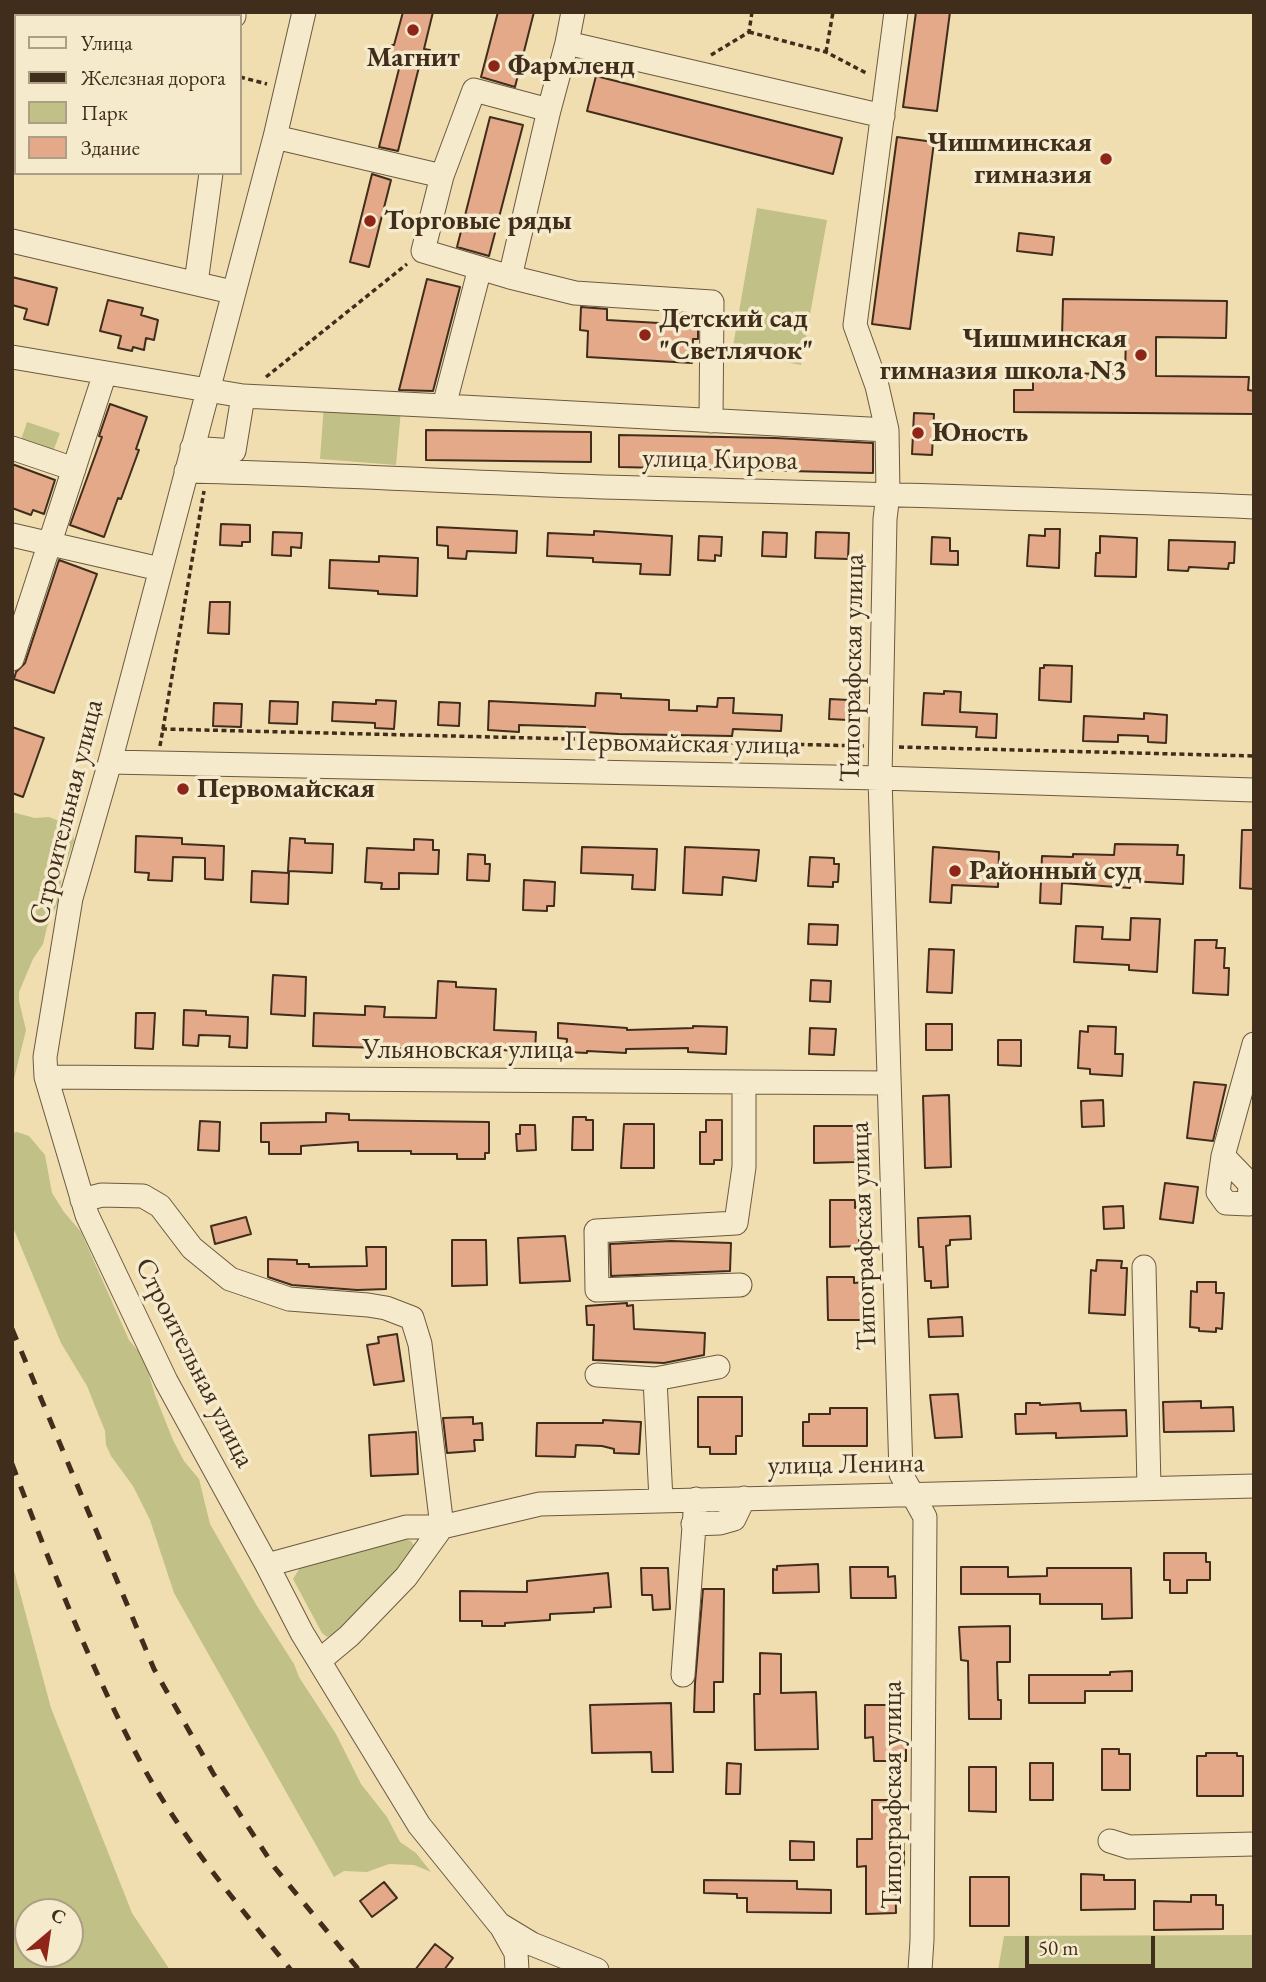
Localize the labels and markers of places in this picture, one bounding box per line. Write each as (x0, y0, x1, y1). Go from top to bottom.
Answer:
marker: Магнит (405, 22, 421, 38)
place label: Магнит (366, 41, 460, 75)
place label: Фармленд (508, 49, 635, 83)
marker: Фармленд (486, 58, 502, 74)
place label: Чишминская гимназия (927, 126, 1092, 192)
marker: Чишминская гимназия (1098, 151, 1114, 167)
place label: Торговые ряды (384, 204, 572, 238)
marker: Торговые ряды (362, 213, 378, 229)
place label: Детский сад "Светлячок" (659, 302, 813, 368)
place label: Чишминская гимназия школа N3 (880, 322, 1127, 388)
marker: Детский сад "Светлячок" (637, 327, 653, 343)
marker: Чишминская гимназия школа N3 (1133, 347, 1149, 363)
place label: Юность (932, 416, 1028, 450)
marker: Юность (910, 425, 926, 441)
place label: Первомайская (197, 772, 375, 806)
marker: Первомайская (175, 781, 191, 797)
place label: Районный суд (969, 854, 1142, 888)
marker: Районный суд (947, 863, 963, 879)

